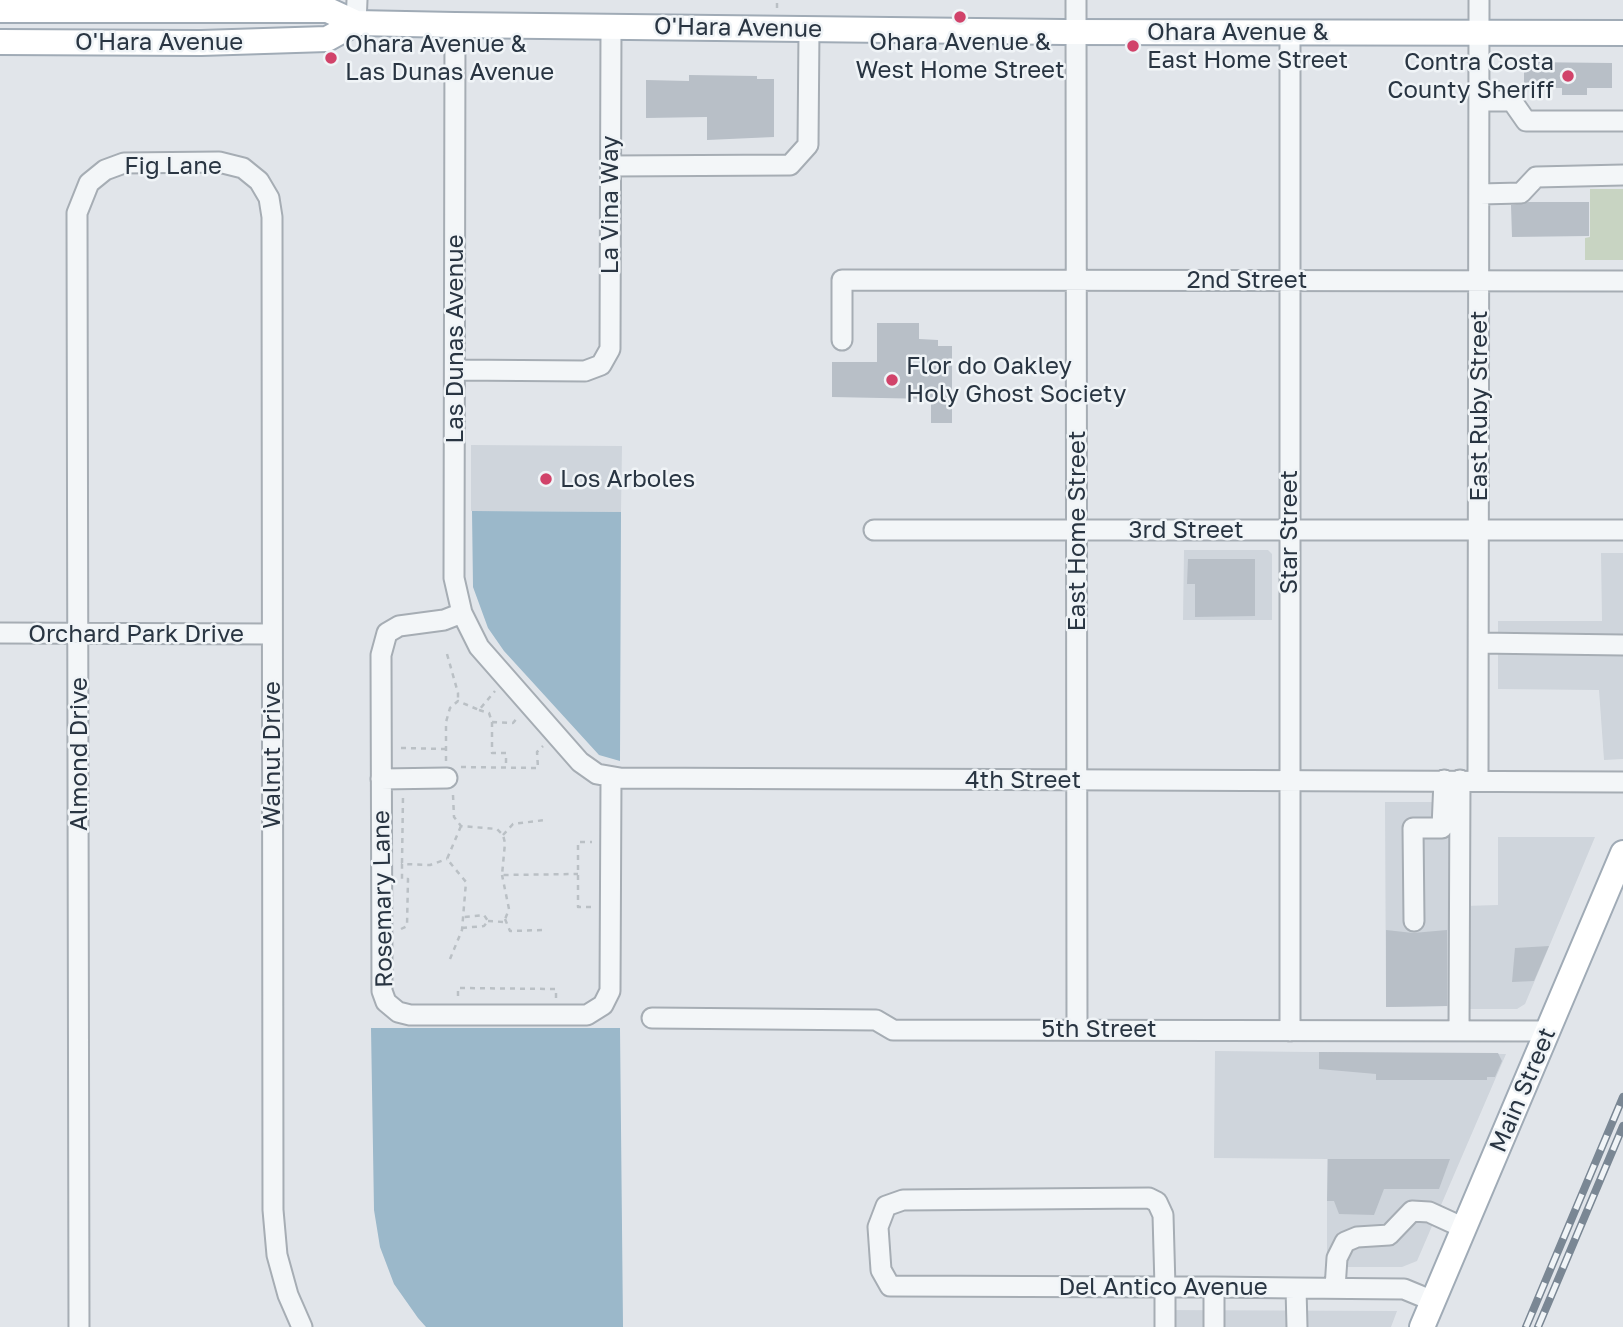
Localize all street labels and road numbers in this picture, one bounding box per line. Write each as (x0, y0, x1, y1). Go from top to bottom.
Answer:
street label: O'Hara Avenue (654, 12, 822, 44)
street label: O'Hara Avenue (75, 28, 243, 56)
street label: La Vina Way (596, 136, 624, 274)
street label: Fig Lane (124, 152, 222, 180)
street label: Las Dunas Avenue (441, 234, 469, 444)
street label: 2nd Street (1187, 266, 1307, 294)
street label: East Ruby Street (1465, 310, 1493, 502)
street label: East Home Street (1063, 430, 1091, 632)
street label: Star Street (1275, 470, 1303, 594)
street label: 3rd Street (1129, 516, 1243, 544)
street label: Orchard Park Drive (28, 620, 244, 648)
street label: Almond Drive (65, 677, 93, 831)
street label: Walnut Drive (258, 681, 286, 829)
street label: 4th Street (965, 766, 1081, 794)
street label: Rosemary Lane (367, 810, 399, 988)
street label: 5th Street (1041, 1015, 1157, 1043)
street label: Main Street (1484, 1023, 1562, 1157)
street label: Del Antico Avenue (1058, 1273, 1268, 1301)

